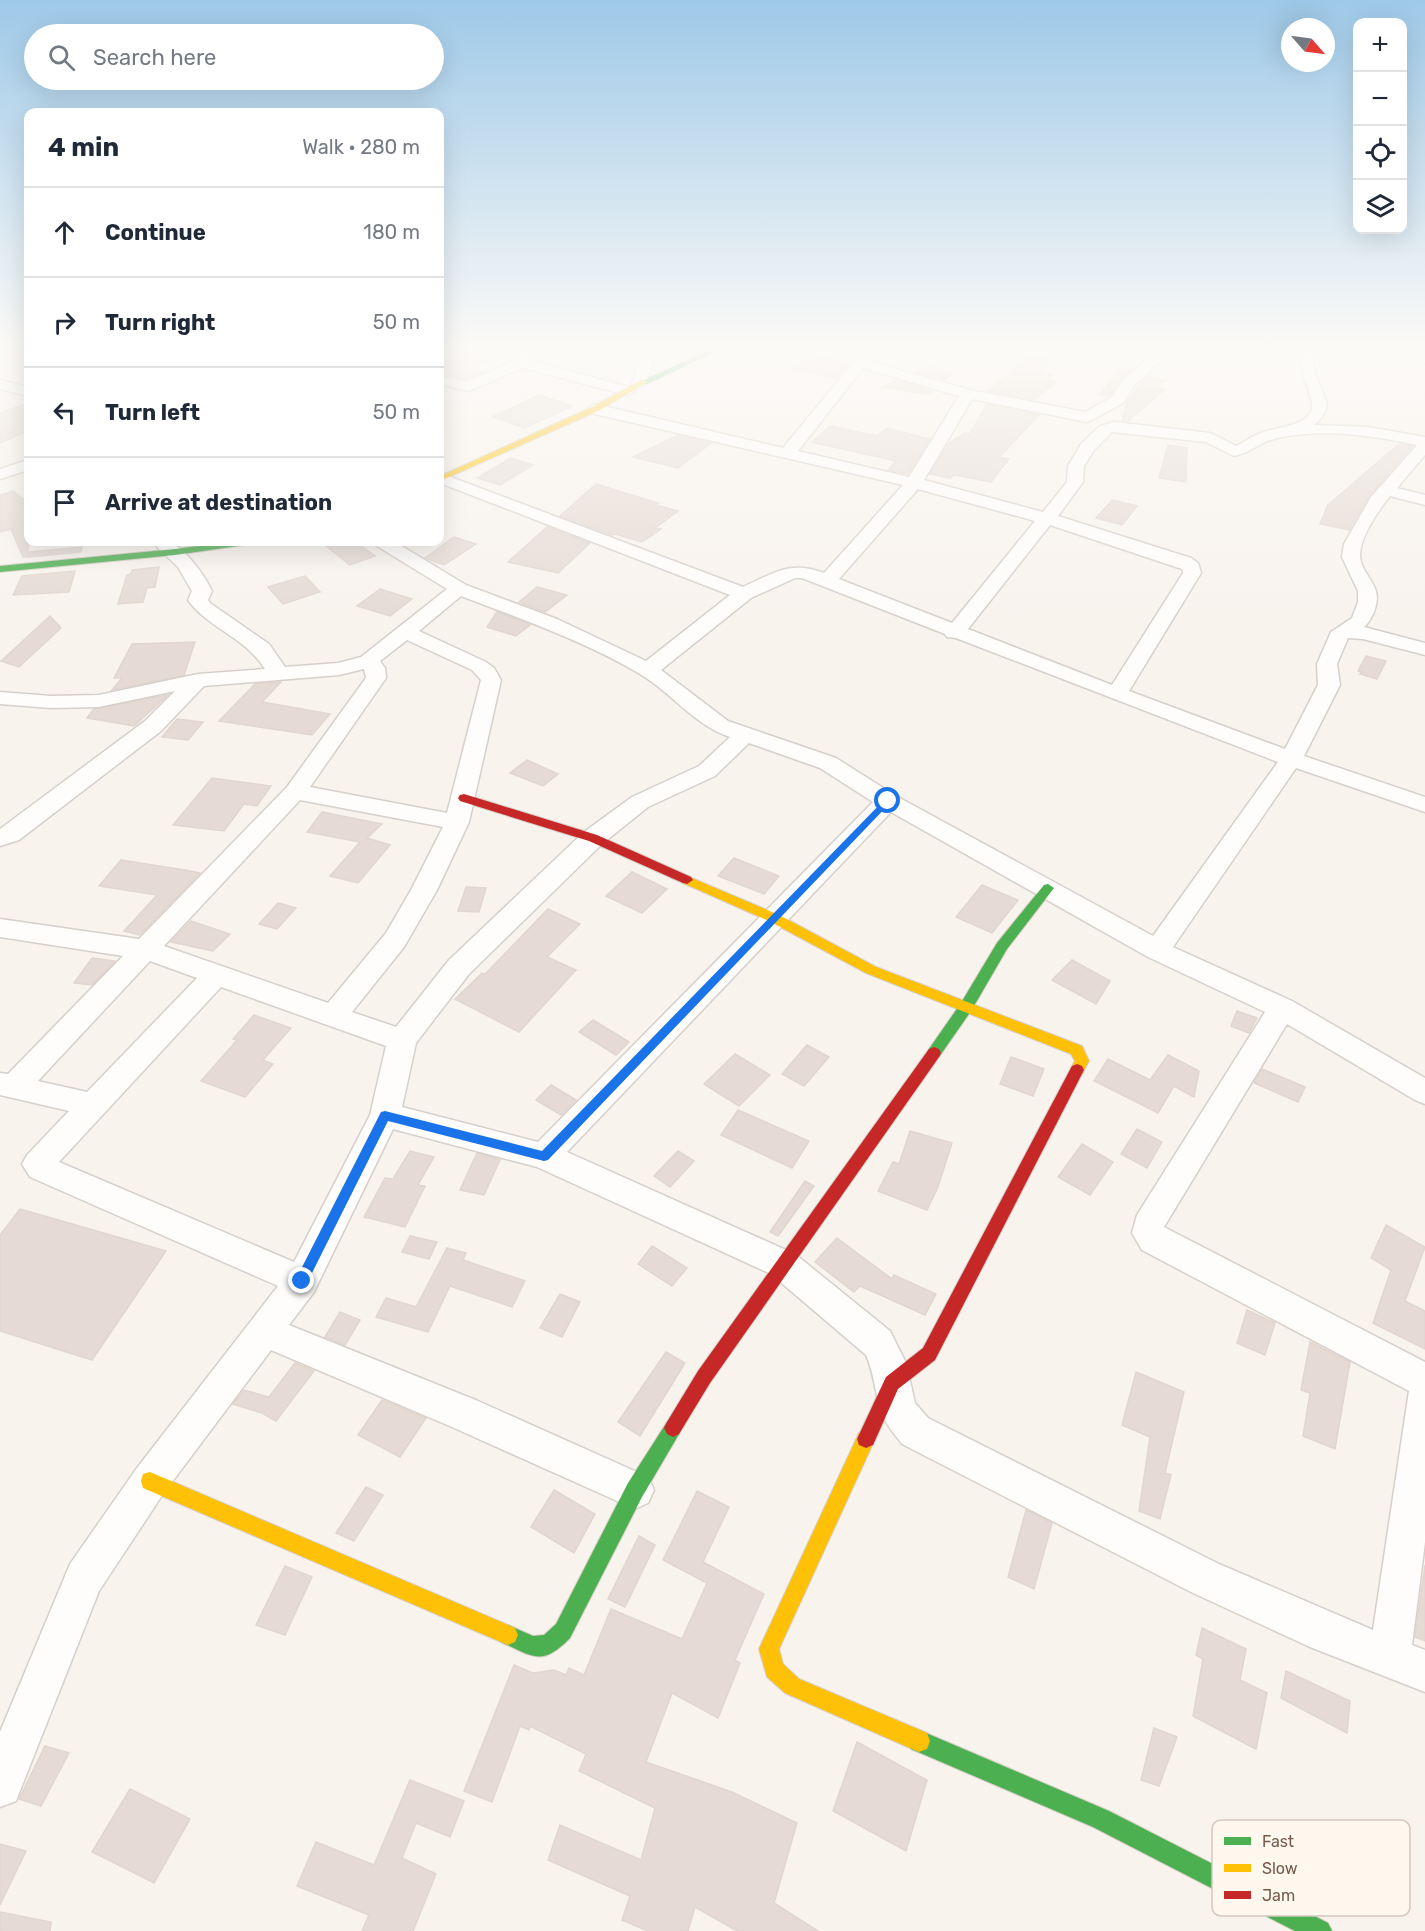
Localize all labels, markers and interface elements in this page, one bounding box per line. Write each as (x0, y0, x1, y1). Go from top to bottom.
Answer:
north arrow (1281, 18, 1335, 72)
map controls (1353, 18, 1407, 234)
button: + (1353, 18, 1407, 72)
search box (24, 24, 444, 90)
icon: search (45, 41, 78, 74)
text: Search here (93, 44, 216, 71)
button: − (1353, 72, 1407, 126)
button: locate (1353, 126, 1407, 180)
text: 4 min (48, 132, 119, 163)
text: Walk · 280 m (302, 135, 420, 159)
button: layers (1353, 180, 1407, 234)
icon: ahead (48, 216, 81, 249)
text: Continue (105, 219, 206, 246)
text: 180 m (363, 220, 420, 244)
icon: right (48, 306, 81, 339)
text: Turn right (105, 309, 215, 336)
text: 50 m (373, 310, 420, 334)
icon: left (48, 396, 81, 429)
text: Turn left (105, 399, 200, 426)
text: 50 m (373, 400, 420, 424)
icon: arrive (48, 486, 81, 519)
text: Arrive at destination (105, 489, 332, 516)
route start (874, 787, 900, 813)
route end (288, 1267, 314, 1293)
legend (1212, 1820, 1410, 1916)
text: Fast (1262, 1832, 1294, 1851)
text: Slow (1262, 1859, 1298, 1878)
text: Jam (1262, 1886, 1295, 1905)

